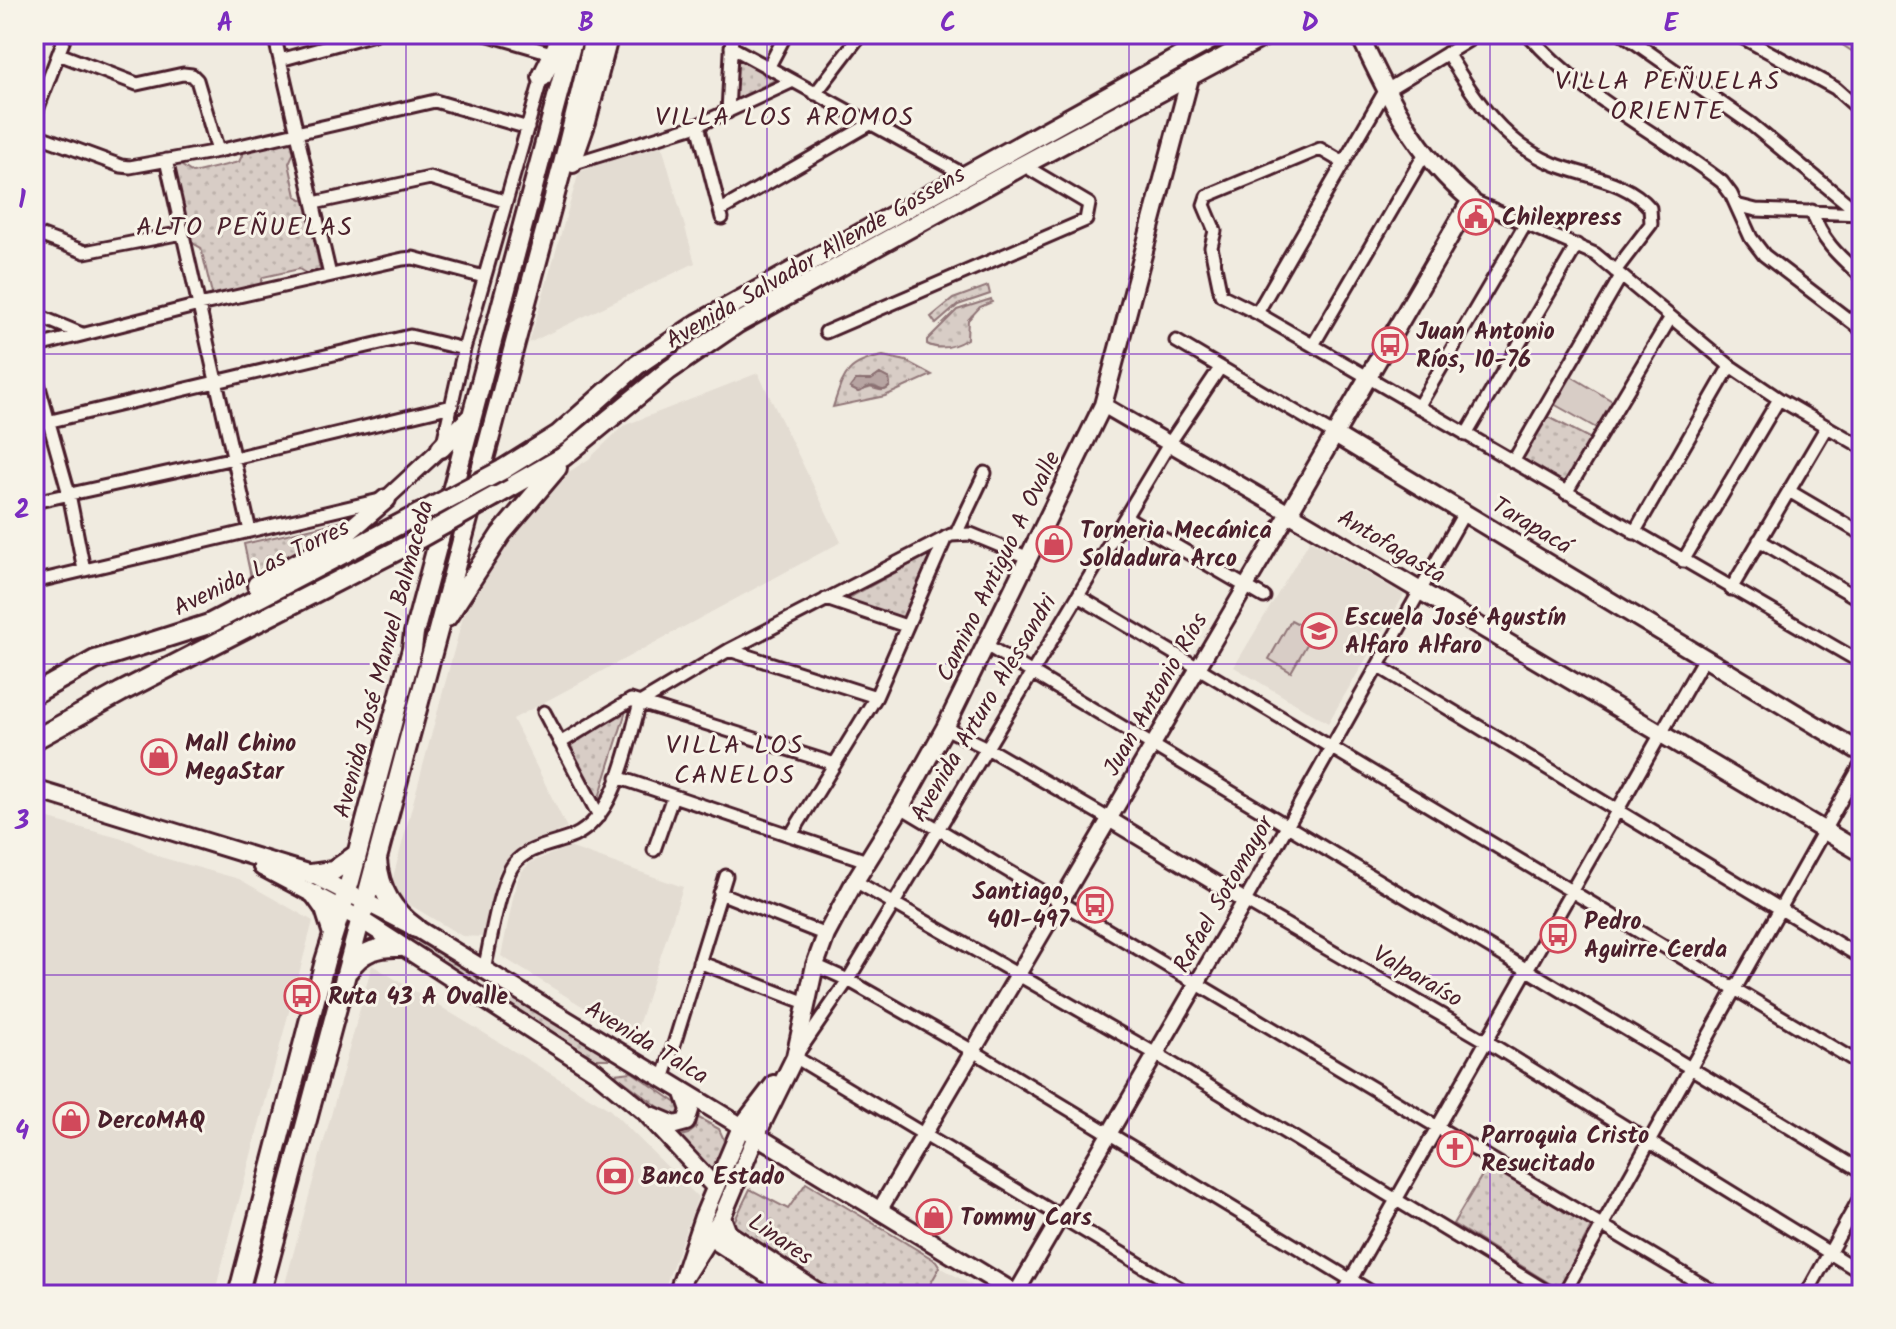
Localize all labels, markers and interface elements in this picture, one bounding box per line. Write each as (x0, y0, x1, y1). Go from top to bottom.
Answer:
text: A (217, 3, 233, 45)
text: B (578, 3, 594, 45)
text: C (940, 3, 956, 45)
text: D (1301, 3, 1319, 45)
text: E (1664, 3, 1680, 45)
district label: VILLA PEÑUELAS ORIENTE (1555, 61, 1781, 133)
district label: VILLA LOS AROMOS (655, 97, 915, 139)
street label: Avenida Salvador Allende Gossens (658, 156, 973, 360)
text: 1 (18, 180, 26, 222)
public building icon: Chilexpress (1457, 198, 1495, 236)
place label: Chilexpress (1502, 199, 1622, 238)
district label: ALTO PEÑUELAS (136, 207, 354, 249)
place label: Juan Antonio Ríos, 10-76 (1416, 313, 1555, 380)
bus stop icon: Juan Antonio Ríos, 10-76 (1371, 326, 1409, 364)
street label: Camino Antiguo A Ovalle (926, 444, 1072, 689)
street label: Tarapacá (1483, 487, 1581, 567)
text: 2 (14, 490, 30, 532)
street label: Avenida José Manuel Balmaceda (323, 496, 446, 823)
street label: Antofagasta (1329, 499, 1453, 595)
street label: Avenida Las Torres (167, 509, 356, 628)
place label: Torneria Mecánica Soldadura Arco (1080, 512, 1272, 579)
shop icon: Torneria Mecánica Soldadura Arco (1035, 525, 1073, 563)
street label: Avenida Arturo Alessandri (901, 586, 1069, 830)
place label: Escuela José Agustín Alfaro Alfaro (1345, 599, 1566, 666)
street label: Juan Antonio Ríos (1093, 605, 1219, 784)
school or university icon: Escuela José Agustín Alfaro Alfaro (1300, 612, 1338, 650)
place label: Mall Chino MegaStar (185, 725, 296, 792)
district label: VILLA LOS CANELOS (666, 725, 804, 797)
shop icon: Mall Chino MegaStar (140, 738, 178, 776)
text: 3 (14, 801, 29, 843)
street label: Rafael Sotomayor (1163, 807, 1286, 981)
place label: Santiago, 401-497 (972, 873, 1070, 940)
bus stop icon: Santiago, 401-497 (1076, 886, 1114, 924)
place label: Pedro Aguirre Cerda (1584, 903, 1727, 970)
bus stop icon: Pedro Aguirre Cerda (1539, 916, 1577, 954)
street label: Valparaíso (1365, 936, 1470, 1019)
bus stop icon: Ruta 43 A Ovalle (283, 977, 321, 1015)
place label: Ruta 43 A Ovalle (328, 978, 508, 1017)
street label: Avenida Talca (577, 991, 716, 1096)
shop icon: DercoMAQ (52, 1101, 90, 1139)
place label: DercoMAQ (97, 1102, 205, 1141)
text: 4 (15, 1111, 29, 1153)
place label: Parroquia Cristo Resucitado (1481, 1117, 1649, 1184)
church icon: Parroquia Cristo Resucitado (1436, 1130, 1474, 1168)
bank icon: Banco Estado (596, 1157, 634, 1195)
place label: Banco Estado (641, 1158, 785, 1197)
shop icon: Tommy Cars (915, 1198, 953, 1236)
place label: Tommy Cars (960, 1199, 1092, 1238)
street label: Linares (739, 1204, 821, 1276)

